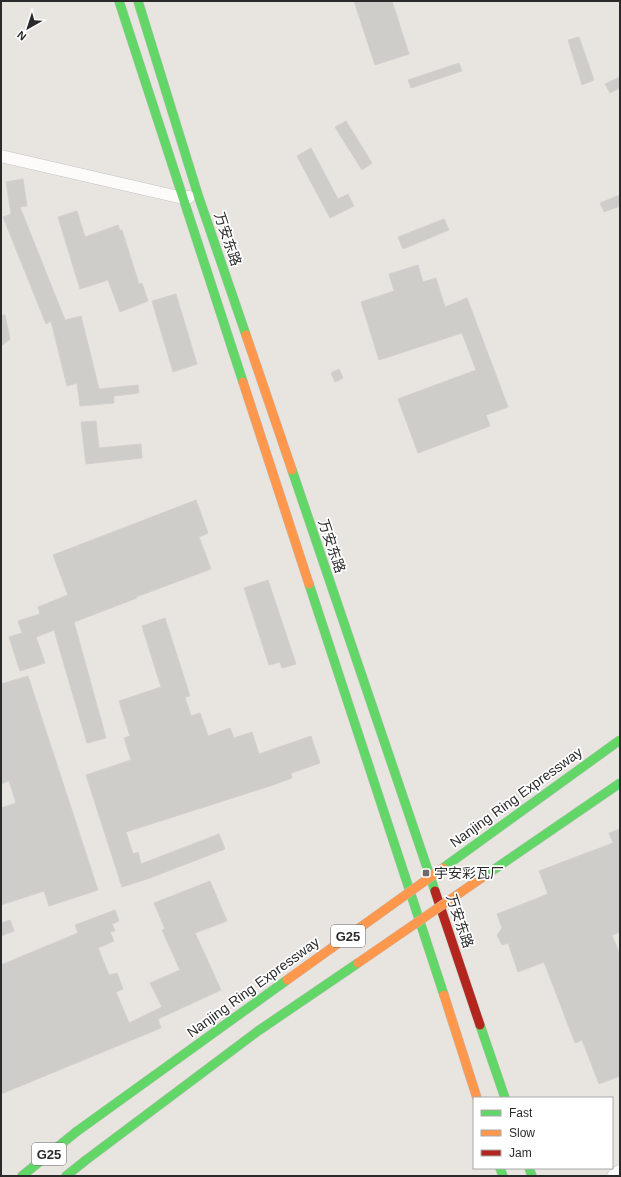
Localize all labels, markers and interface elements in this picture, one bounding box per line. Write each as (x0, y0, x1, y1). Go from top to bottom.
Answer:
north arrow (8, 8, 48, 48)
text: N (15, 29, 29, 43)
street label: 万安东路 (211, 210, 245, 268)
street label: 万安东路 (315, 517, 349, 575)
street label: Nanjing Ring Expressway (447, 744, 585, 850)
place label: 宇安彩瓦厂 (434, 865, 504, 881)
marker: 宇安彩瓦厂 (421, 868, 431, 878)
street label: 万安东路 (443, 892, 477, 950)
road number: G25 (331, 925, 365, 947)
street label: Nanjing Ring Expressway (184, 934, 322, 1040)
legend (473, 1097, 613, 1169)
text: Fast (509, 1106, 533, 1120)
text: Slow (509, 1126, 535, 1140)
road number: G25 (32, 1143, 66, 1165)
text: Jam (509, 1146, 532, 1160)

